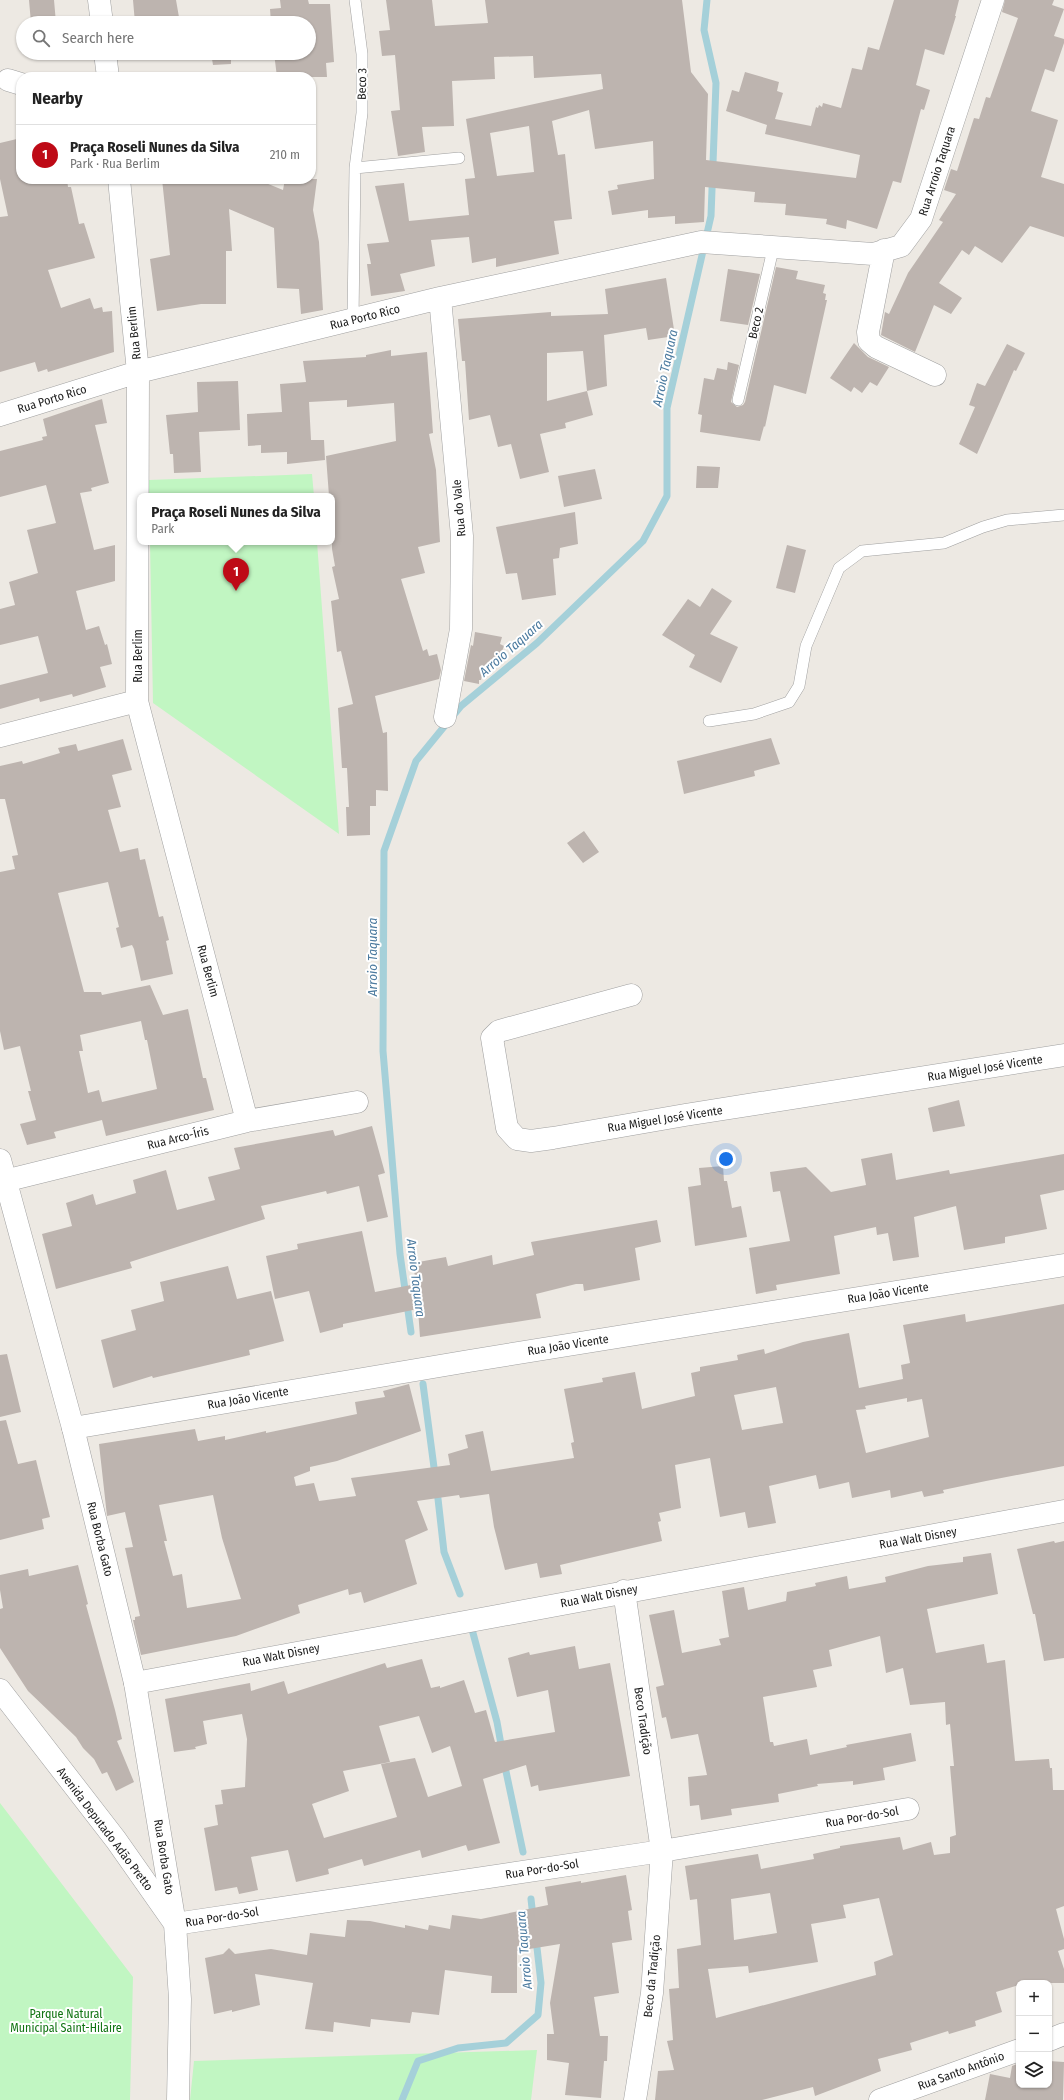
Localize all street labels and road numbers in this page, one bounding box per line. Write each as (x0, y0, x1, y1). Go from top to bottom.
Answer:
street label: Beco 3 (355, 68, 369, 100)
street label: Rua Arroio Taquara (916, 124, 958, 218)
street label: Rua Porto Rico (329, 302, 401, 332)
street label: Rua Berlim (124, 306, 144, 360)
street label: Beco 2 (746, 306, 766, 340)
street label: Rua Porto Rico (16, 382, 88, 416)
street label: Rua do Vale (450, 479, 468, 537)
street label: Rua Berlim (131, 629, 145, 683)
street label: Rua Berlim (194, 943, 222, 999)
street label: Rua Miguel José Vicente (927, 1052, 1044, 1084)
street label: Rua Miguel José Vicente (607, 1103, 724, 1135)
street label: Rua Arco-Íris (146, 1123, 210, 1152)
street label: Rua João Vicente (846, 1280, 930, 1306)
street label: Rua João Vicente (526, 1332, 610, 1358)
street label: Rua João Vicente (206, 1384, 290, 1412)
street label: Rua Borba Gato (84, 1500, 116, 1578)
street label: Rua Walt Disney (878, 1524, 959, 1552)
street label: Rua Walt Disney (559, 1582, 639, 1610)
street label: Rua Walt Disney (241, 1641, 321, 1669)
street label: Beco Tradição (631, 1686, 655, 1756)
street label: Avenida Deputado Adão Pretto (54, 1765, 156, 1893)
street label: Rua Por-do-Sol (824, 1804, 900, 1830)
street label: Rua Borba Gato (151, 1818, 177, 1896)
street label: Rua Por-do-Sol (504, 1856, 580, 1882)
street label: Rua Por-do-Sol (184, 1904, 260, 1930)
street label: Beco da Tradição (641, 1934, 663, 2018)
street label: Rua Santo Antônio (916, 2049, 1006, 2093)

